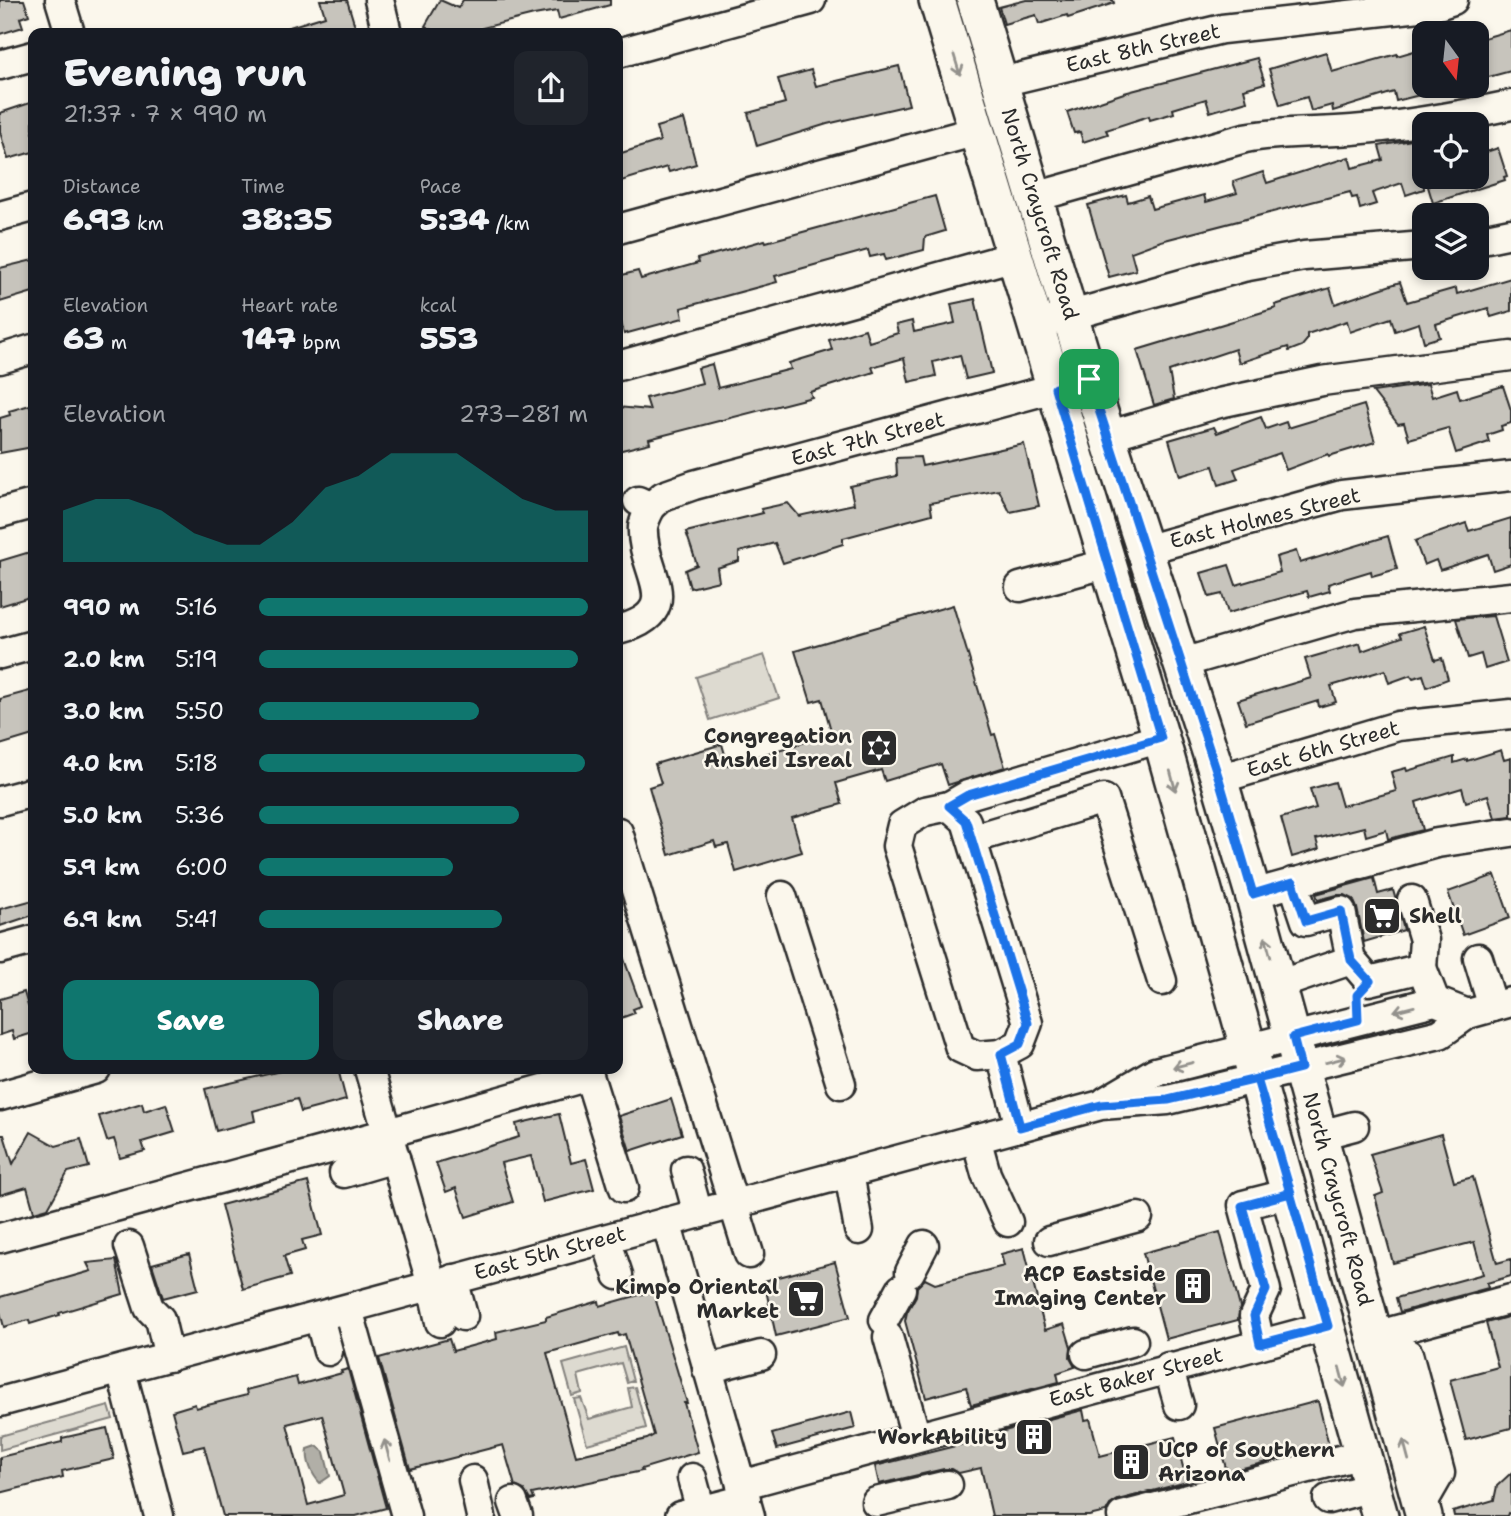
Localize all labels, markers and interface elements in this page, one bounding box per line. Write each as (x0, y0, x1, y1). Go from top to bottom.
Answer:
street label: East 8th Street (1063, 17, 1223, 79)
north arrow (1412, 21, 1489, 98)
map controls (1412, 21, 1489, 280)
text: Evening run (63, 47, 306, 98)
button: share (514, 51, 588, 125)
one-way arrow (952, 54, 965, 76)
text: 21:37 · 7 × 990 m (63, 99, 267, 129)
street label: North Craycroft Road (994, 105, 1086, 323)
button: locate (1412, 112, 1489, 189)
text: Distance (63, 174, 141, 199)
text: Time (241, 174, 285, 199)
text: Pace (420, 174, 461, 199)
text: 6.93 (63, 199, 131, 240)
text: 38:35 (241, 199, 333, 240)
text: 5:34 (420, 199, 489, 240)
button: layers (1412, 203, 1489, 280)
text: km (131, 211, 164, 236)
text: /km (489, 211, 530, 236)
text: Elevation (63, 293, 148, 318)
text: Heart rate (241, 293, 338, 318)
text: kcal (420, 293, 457, 318)
text: 63 (63, 318, 104, 359)
text: 147 (241, 318, 296, 359)
text: 553 (420, 318, 478, 359)
text: m (104, 330, 127, 355)
text: bpm (296, 330, 341, 355)
pin (1059, 349, 1119, 409)
icon: arrive (1070, 360, 1108, 398)
text: Elevation (63, 399, 166, 429)
text: 273–281 m (459, 399, 588, 429)
street label: East 7th Street (788, 405, 948, 473)
street label: East Holmes Street (1167, 481, 1363, 555)
text: 990 m (63, 592, 140, 622)
text: 5:16 (175, 592, 218, 622)
text: 2.0 km (63, 644, 145, 674)
text: 5:19 (175, 644, 218, 674)
text: 3.0 km (63, 696, 144, 726)
text: 5:50 (175, 696, 224, 726)
street label: East 6th Street (1244, 714, 1402, 784)
place label: Congregation Anshei Isreal (704, 722, 852, 774)
synagogue icon: Congregation Anshei Isreal (858, 727, 900, 769)
text: 4.0 km (63, 748, 144, 778)
text: 5:18 (175, 748, 218, 778)
one-way arrow (1168, 770, 1181, 792)
text: 5.0 km (63, 800, 142, 830)
text: 5:36 (175, 800, 225, 830)
text: 5.9 km (63, 852, 140, 882)
text: 6:00 (175, 852, 228, 882)
supermarket icon: Shell (1361, 895, 1403, 937)
place label: Shell (1409, 902, 1462, 930)
text: 6.9 km (63, 904, 142, 934)
text: 5:41 (175, 904, 218, 934)
one-way arrow (1261, 936, 1274, 959)
button: Save (63, 980, 319, 1060)
button: Share (333, 980, 588, 1060)
one-way arrow (1393, 1003, 1415, 1016)
one-way arrow (1324, 1053, 1346, 1066)
one-way arrow (1173, 1059, 1195, 1072)
street label: North Craycroft Road (1296, 1089, 1380, 1309)
street label: East 5th Street (471, 1219, 629, 1287)
place label: ACP Eastside Imaging Center (994, 1260, 1166, 1312)
building icon: ACP Eastside Imaging Center (1172, 1265, 1214, 1307)
place label: Kimpo Oriental Market (615, 1273, 779, 1325)
supermarket icon: Kimpo Oriental Market (785, 1278, 827, 1320)
street label: East Baker Street (1046, 1340, 1226, 1414)
one-way arrow (1336, 1366, 1349, 1388)
building icon: WorkAbility (1013, 1416, 1055, 1458)
place label: WorkAbility (877, 1423, 1007, 1451)
place label: UCP of Southern Arizona (1158, 1436, 1335, 1488)
one-way arrow (380, 1439, 393, 1461)
one-way arrow (1399, 1439, 1412, 1462)
building icon: UCP of Southern Arizona (1110, 1441, 1152, 1483)

